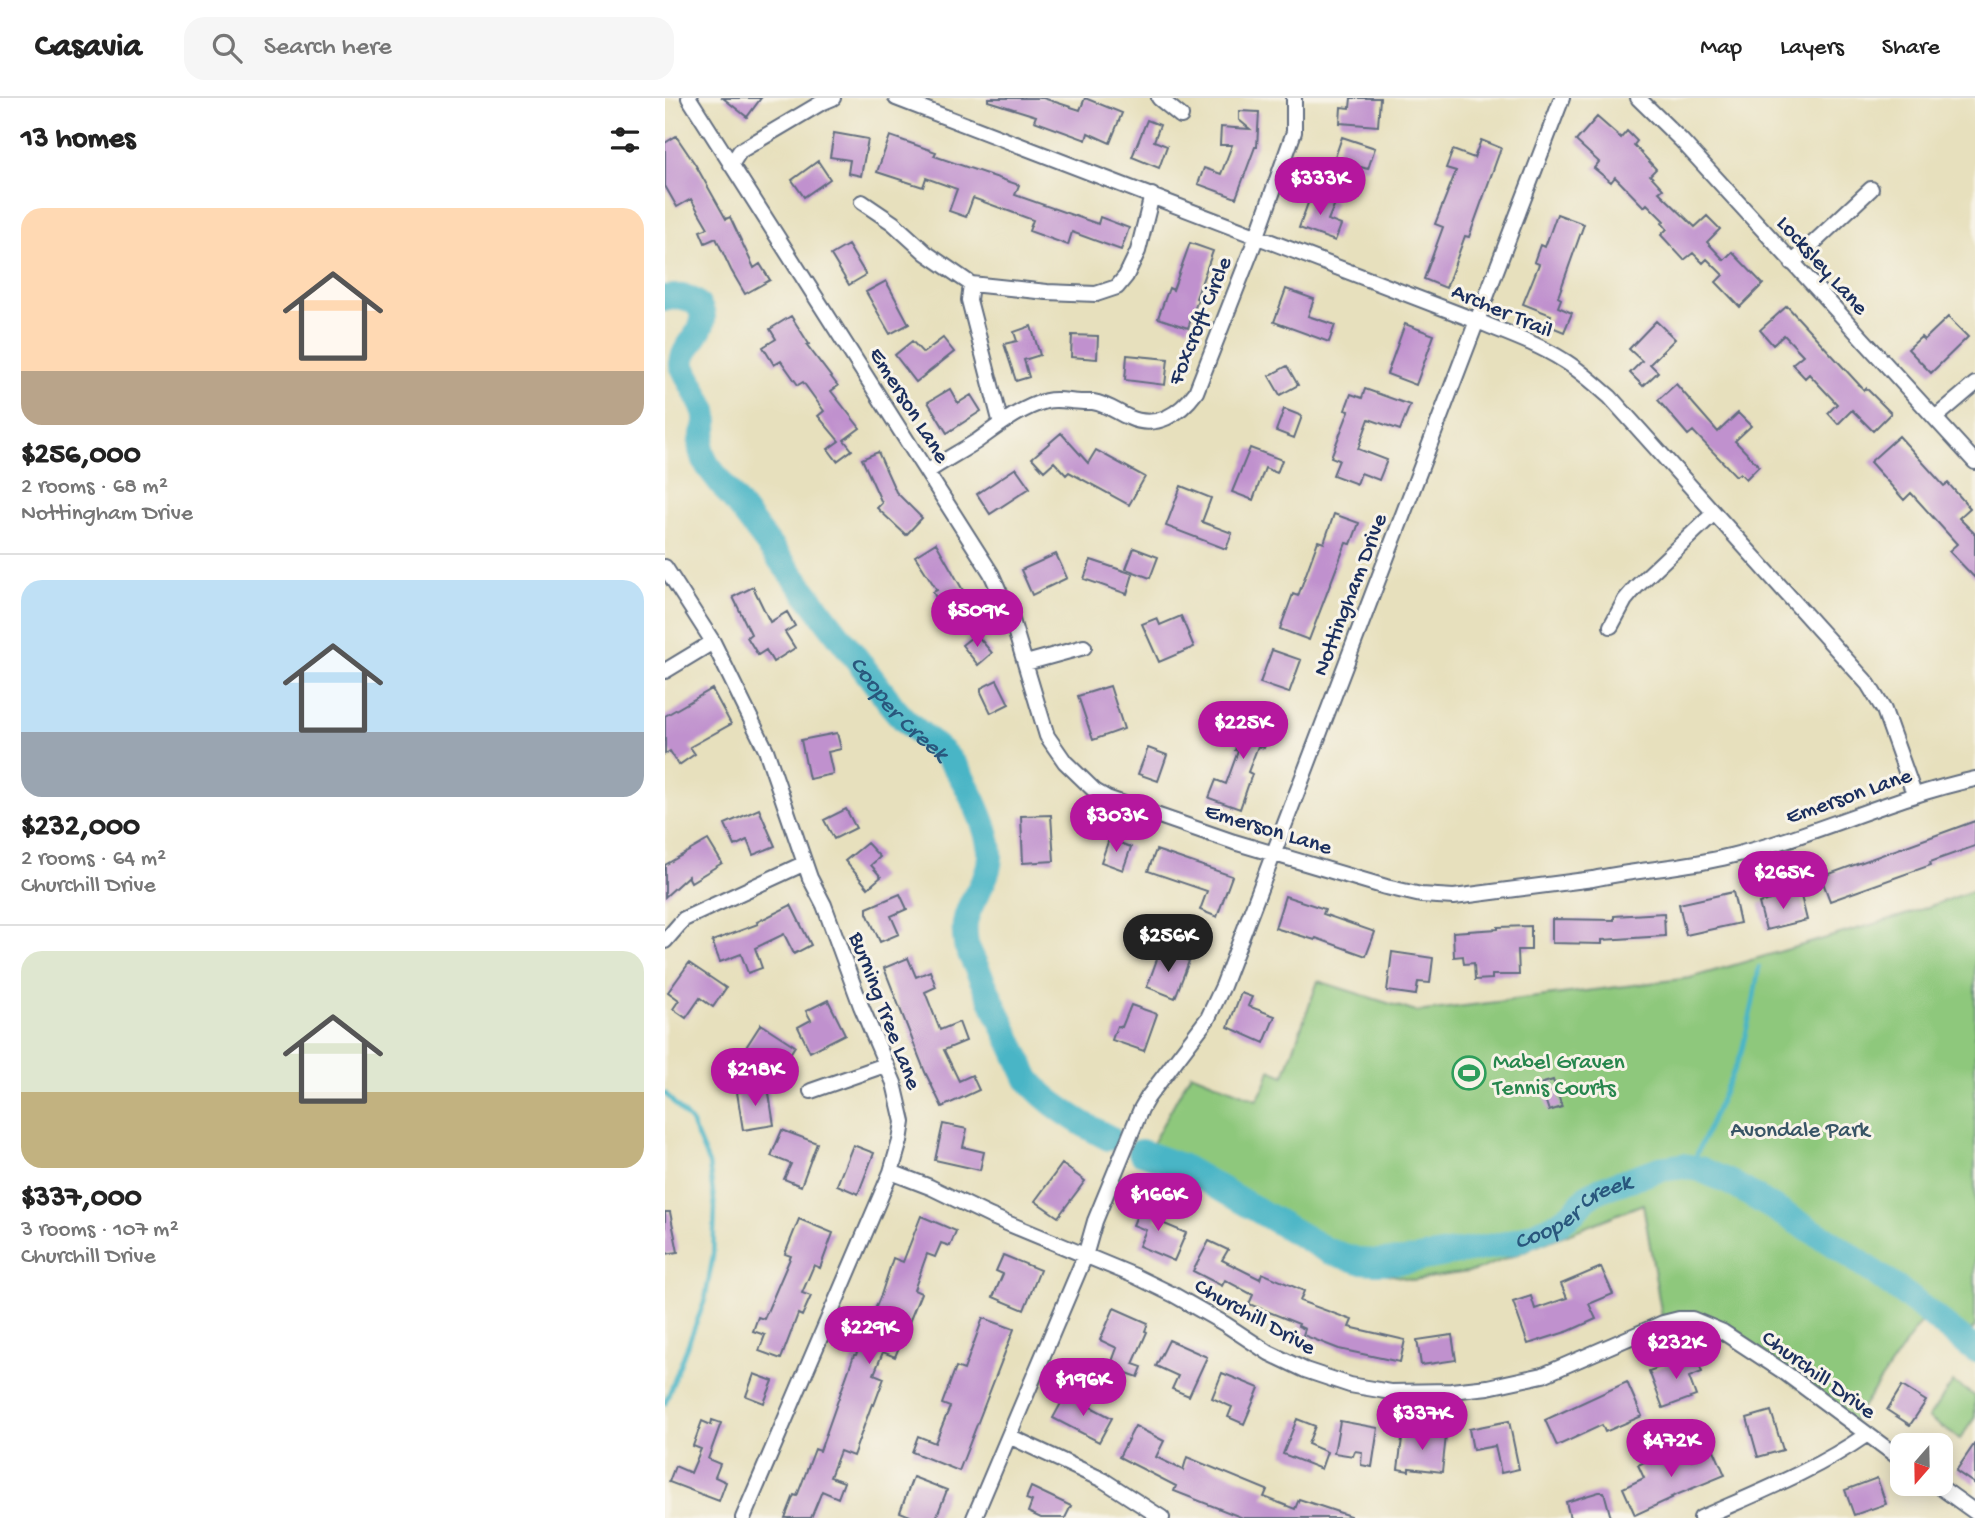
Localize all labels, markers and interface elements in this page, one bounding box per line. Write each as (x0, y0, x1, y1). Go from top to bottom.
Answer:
search box (184, 17, 674, 80)
text: Casavia (35, 29, 142, 67)
icon: search (208, 29, 246, 67)
text: Search here (264, 33, 392, 64)
text: Map (1700, 34, 1742, 63)
text: Layers (1780, 34, 1844, 63)
text: Share (1882, 34, 1940, 63)
icon: filters (606, 121, 644, 159)
text: 13 homes (21, 123, 135, 158)
pin: $333K (1271, 158, 1369, 217)
text: $333K (1291, 166, 1349, 193)
street label: Locksley Lane (1770, 211, 1874, 323)
street label: Foxcroft Circle (1163, 252, 1240, 390)
icon: home (270, 253, 396, 379)
street label: Archer Trail (1447, 279, 1556, 346)
street label: Emerson Lane (862, 343, 955, 470)
text: $256,000 (21, 439, 141, 474)
text: 2 rooms · 68 m² (21, 474, 168, 501)
text: Nottingham Drive (21, 501, 193, 528)
street label: Nottingham Drive (1308, 509, 1395, 680)
pin: $509K (928, 589, 1026, 649)
text: $509K (947, 598, 1007, 625)
icon: home (270, 625, 396, 751)
water label: Cooper Creek (842, 652, 955, 771)
pin: $225K (1194, 702, 1292, 761)
text: $225K (1214, 710, 1272, 737)
street label: Emerson Lane (1783, 763, 1917, 831)
pin: $303K (1067, 794, 1165, 854)
street label: Emerson Lane (1201, 798, 1336, 863)
text: $303K (1086, 803, 1146, 830)
text: $232,000 (21, 811, 140, 846)
text: 2 rooms · 64 m² (21, 846, 166, 873)
pin: $265K (1734, 852, 1832, 911)
text: $265K (1754, 860, 1812, 887)
text: Churchill Drive (21, 873, 156, 900)
pin: $256K (1119, 914, 1217, 974)
text: $256K (1139, 923, 1197, 950)
street label: Burning Tree Lane (841, 928, 927, 1095)
icon: home (270, 996, 396, 1122)
pin: $218K (706, 1048, 804, 1108)
place label: Mabel Graven Tennis Courts (1491, 1050, 1625, 1103)
sports icon: Mabel Graven Tennis Courts (1450, 1054, 1488, 1092)
text: $218K (727, 1057, 783, 1084)
park label: Avondale Park (1730, 1118, 1872, 1145)
water label: Cooper Creek (1511, 1168, 1638, 1258)
pin: $166K (1109, 1174, 1207, 1233)
text: $337,000 (21, 1182, 142, 1217)
text: $166K (1130, 1182, 1186, 1209)
text: 3 rooms · 107 m² (21, 1217, 179, 1244)
text: Churchill Drive (21, 1244, 156, 1271)
street label: Churchill Drive (1189, 1274, 1321, 1363)
pin: $229K (820, 1306, 918, 1366)
text: $229K (840, 1315, 898, 1342)
pin: $232K (1627, 1322, 1725, 1381)
street label: Churchill Drive (1756, 1325, 1881, 1427)
text: $232K (1647, 1330, 1705, 1357)
pin: $196K (1034, 1358, 1132, 1418)
text: $196K (1055, 1367, 1111, 1394)
pin: $337K (1373, 1392, 1471, 1452)
text: $337K (1393, 1401, 1451, 1428)
pin: $472K (1622, 1420, 1720, 1479)
text: $472K (1642, 1428, 1700, 1455)
north arrow (1890, 1433, 1953, 1496)
map controls (1890, 1433, 1953, 1496)

